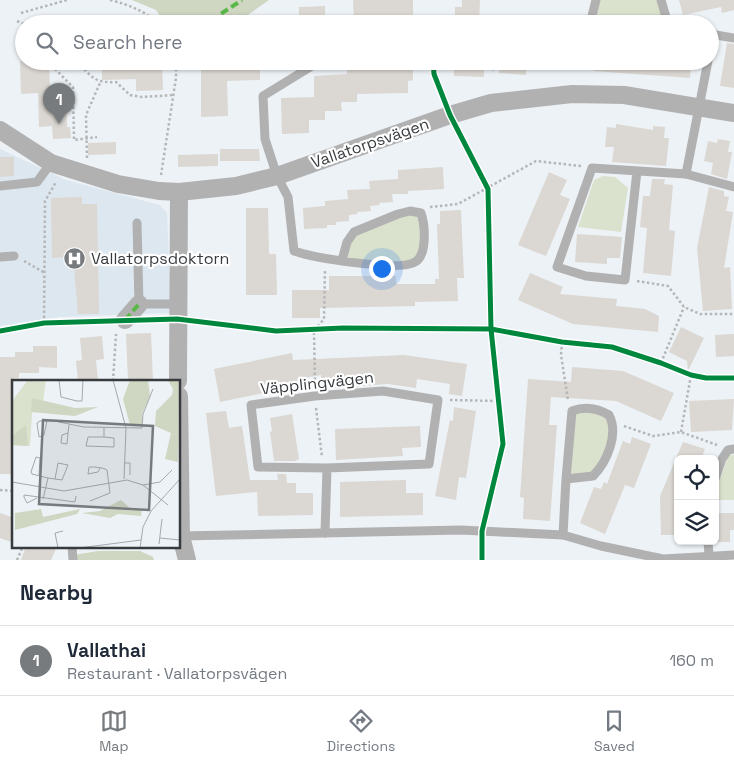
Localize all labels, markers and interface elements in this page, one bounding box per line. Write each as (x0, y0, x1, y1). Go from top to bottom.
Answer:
search box (15, 15, 719, 70)
icon: search (33, 29, 61, 57)
text: Search here (73, 30, 183, 55)
pin: 1 (43, 83, 75, 124)
street label: Vallatorpsvägen (308, 113, 432, 173)
hospital icon: Vallatorpsdoktorn (63, 246, 87, 270)
place label: Vallatorpsdoktorn (91, 248, 229, 269)
your location (369, 256, 395, 282)
street label: Väpplingvägen (259, 367, 375, 399)
inset map (12, 380, 180, 548)
map controls (674, 455, 719, 545)
button: locate (674, 455, 719, 500)
button: layers (674, 500, 719, 545)
text: Nearby (20, 579, 93, 606)
text: Vallathai (67, 638, 146, 663)
text: 1 (32, 650, 40, 671)
text: 160 m (669, 650, 714, 671)
text: Restaurant · Vallatorpsvägen (67, 663, 287, 684)
tab: Map (99, 707, 128, 755)
tab: Directions (327, 707, 395, 755)
tab: Saved (594, 707, 635, 755)

